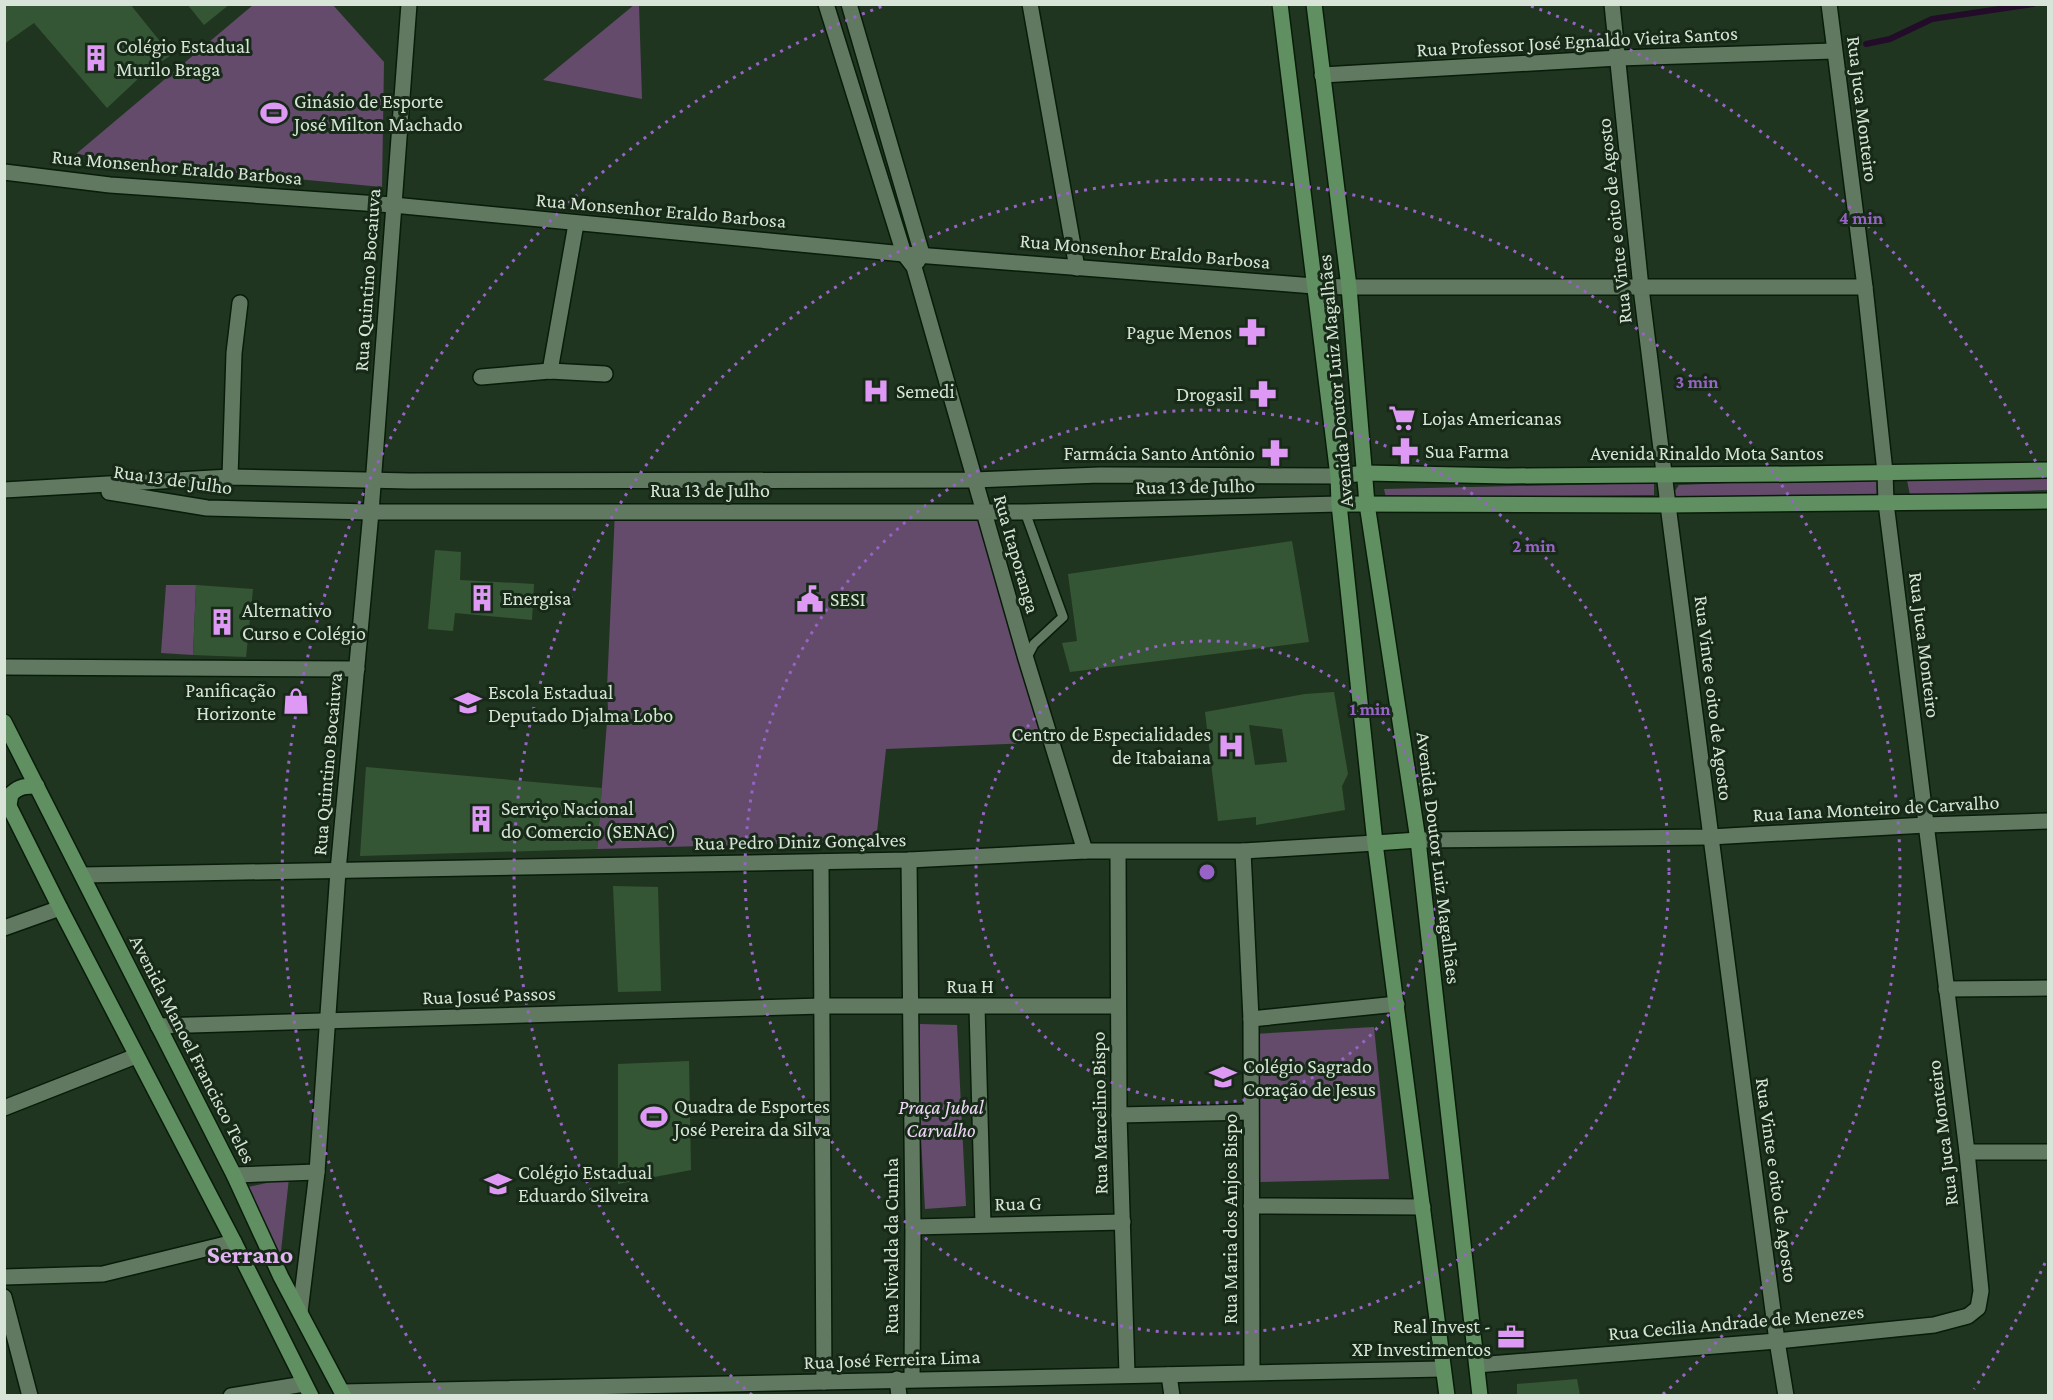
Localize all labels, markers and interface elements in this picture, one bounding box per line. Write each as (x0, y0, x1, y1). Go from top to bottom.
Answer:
street label: Rua Professor José Egnaldo Vieira Santos (1416, 22, 1738, 61)
place label: Colégio Estadual Murilo Braga (116, 35, 250, 81)
street label: Rua Juca Monteiro (1842, 35, 1883, 183)
building icon: Colégio Estadual Murilo Braga (81, 43, 111, 73)
place label: Ginásio de Esporte José Milton Machado (292, 90, 463, 136)
sports icon: Ginásio de Esporte José Milton Machado (259, 98, 289, 128)
street label: Rua Vinte e oito de Agosto (1592, 117, 1637, 325)
street label: Rua Monsenhor Eraldo Barbosa (51, 145, 303, 189)
street label: Rua Quintino Bocaiuva (350, 188, 384, 372)
street label: Rua Monsenhor Eraldo Barbosa (535, 188, 787, 232)
text: 4 min (1839, 208, 1884, 228)
street label: Rua Monsenhor Eraldo Barbosa (1019, 229, 1271, 273)
street label: Avenida Doutor Luiz Magalhães (1313, 253, 1358, 508)
pharmacy icon: Pague Menos (1237, 317, 1267, 347)
place label: Pague Menos (1126, 321, 1232, 344)
text: 3 min (1675, 372, 1719, 392)
hospital icon: Semedi (861, 376, 891, 406)
pharmacy icon: Drogasil (1248, 379, 1278, 409)
place label: Semedi (896, 380, 955, 402)
place label: Drogasil (1176, 383, 1243, 406)
supermarket icon: Lojas Americanas (1387, 403, 1417, 433)
place label: Lojas Americanas (1422, 407, 1562, 430)
pharmacy icon: Sua Farma (1390, 436, 1420, 466)
pharmacy icon: Farmácia Santo Antônio (1260, 438, 1290, 468)
place label: Sua Farma (1425, 440, 1509, 462)
place label: Farmácia Santo Antônio (1063, 442, 1255, 464)
street label: Avenida Rinaldo Mota Santos (1590, 442, 1824, 464)
street label: Rua 13 de Julho (112, 460, 234, 499)
street label: Rua 13 de Julho (1135, 474, 1255, 499)
street label: Rua 13 de Julho (650, 479, 770, 502)
street label: Rua Itaporanga (989, 492, 1044, 616)
text: 2 min (1512, 536, 1556, 556)
street label: Rua Juca Monteiro (1904, 571, 1945, 719)
building icon: Energisa (467, 583, 497, 613)
public building icon: SESI (795, 584, 825, 614)
place label: Energisa (502, 587, 571, 610)
place label: SESI (830, 588, 866, 610)
street label: Rua Vinte e oito de Agosto (1690, 594, 1738, 802)
place label: Alternativo Curso e Colégio (242, 599, 366, 645)
building icon: Alternativo Curso e Colégio (207, 607, 237, 637)
street label: Rua Quintino Bocaiuva (308, 672, 346, 856)
place label: Panificação Horizonte (185, 679, 276, 724)
place label: Escola Estadual Deputado Djalma Lobo (488, 681, 673, 727)
shop icon: Panificação Horizonte (281, 686, 311, 716)
school or university icon: Escola Estadual Deputado Djalma Lobo (453, 688, 483, 718)
text: 1 min (1350, 699, 1391, 719)
place label: Centro de Especialidades de Itabaiana (1012, 723, 1211, 768)
hospital icon: Centro de Especialidades de Itabaiana (1216, 731, 1246, 761)
street label: Avenida Doutor Luiz Magalhães (1412, 731, 1465, 986)
street label: Rua Iana Monteiro de Carvalho (1752, 791, 2000, 825)
place label: Serviço Nacional do Comercio (SENAC) (501, 797, 676, 843)
building icon: Serviço Nacional do Comercio (SENAC) (466, 804, 496, 834)
street label: Rua Pedro Diniz Gonçalves (694, 828, 907, 855)
centre of rings (1197, 862, 1217, 882)
street label: Avenida Manoel Francisco Teles (126, 931, 260, 1167)
street label: Rua H (946, 975, 994, 997)
street label: Rua Josué Passos (422, 982, 556, 1009)
street label: Rua Marcelino Bispo (1087, 1031, 1112, 1195)
place label: Colégio Sagrado Coração de Jesus (1243, 1055, 1376, 1101)
street label: Rua Juca Monteiro (1922, 1059, 1963, 1207)
school or university icon: Colégio Sagrado Coração de Jesus (1208, 1062, 1238, 1092)
street label: Rua Vinte e oito de Agosto (1751, 1076, 1802, 1284)
place label: Quadra de Esportes José Pereira da Silva (672, 1095, 831, 1141)
park label: Praça Jubal Carvalho (898, 1096, 985, 1141)
sports icon: Quadra de Esportes José Pereira da Silva (639, 1102, 669, 1132)
street label: Rua Maria dos Anjos Bispo (1219, 1114, 1242, 1324)
street label: Rua Nivalda da Cunha (880, 1158, 902, 1334)
place label: Colégio Estadual Eduardo Silveira (518, 1161, 652, 1206)
school or university icon: Colégio Estadual Eduardo Silveira (483, 1169, 513, 1199)
street label: Rua G (994, 1192, 1042, 1214)
district label: Serrano (207, 1240, 293, 1269)
street label: Rua Cecilia Andrade de Menezes (1607, 1300, 1865, 1344)
place label: Real Invest - XP Investimentos (1352, 1315, 1491, 1360)
office icon: Real Invest - XP Investimentos (1496, 1322, 1526, 1352)
street label: Rua José Ferreira Lima (803, 1345, 981, 1374)

